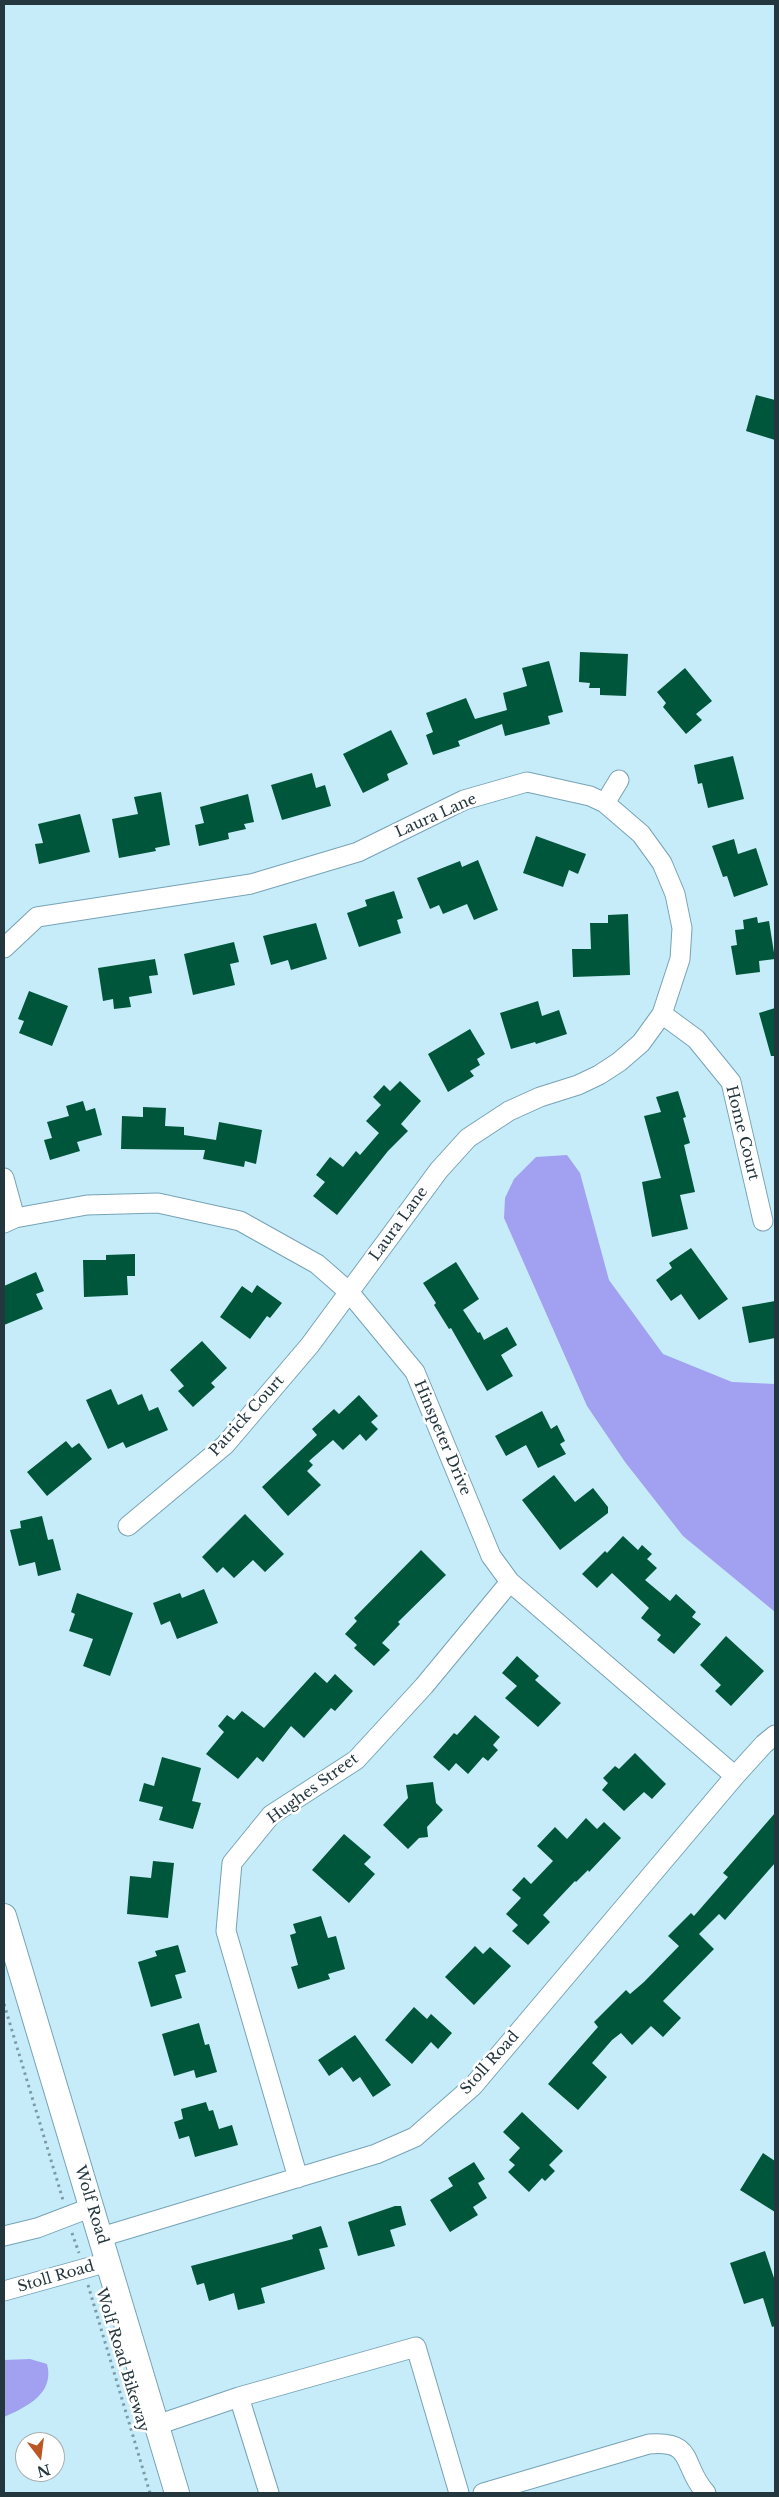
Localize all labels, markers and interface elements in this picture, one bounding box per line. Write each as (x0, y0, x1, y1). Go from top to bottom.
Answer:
street label: Laura Lane (393, 790, 479, 842)
street label: Home Court (722, 1084, 762, 1182)
street label: Laura Lane (366, 1183, 432, 1265)
street label: Patrick Court (206, 1372, 288, 1460)
street label: Hinspeter Drive (410, 1378, 474, 1498)
street label: Hughes Street (264, 1750, 362, 1828)
street label: Stoll Road (457, 2028, 523, 2098)
street label: Wolf Road (70, 2163, 112, 2247)
street label: Stoll Road (16, 2257, 96, 2297)
street label: Wolf Road Bikeway (92, 2286, 152, 2434)
north arrow (15, 2432, 65, 2482)
text: N (35, 2460, 52, 2481)

